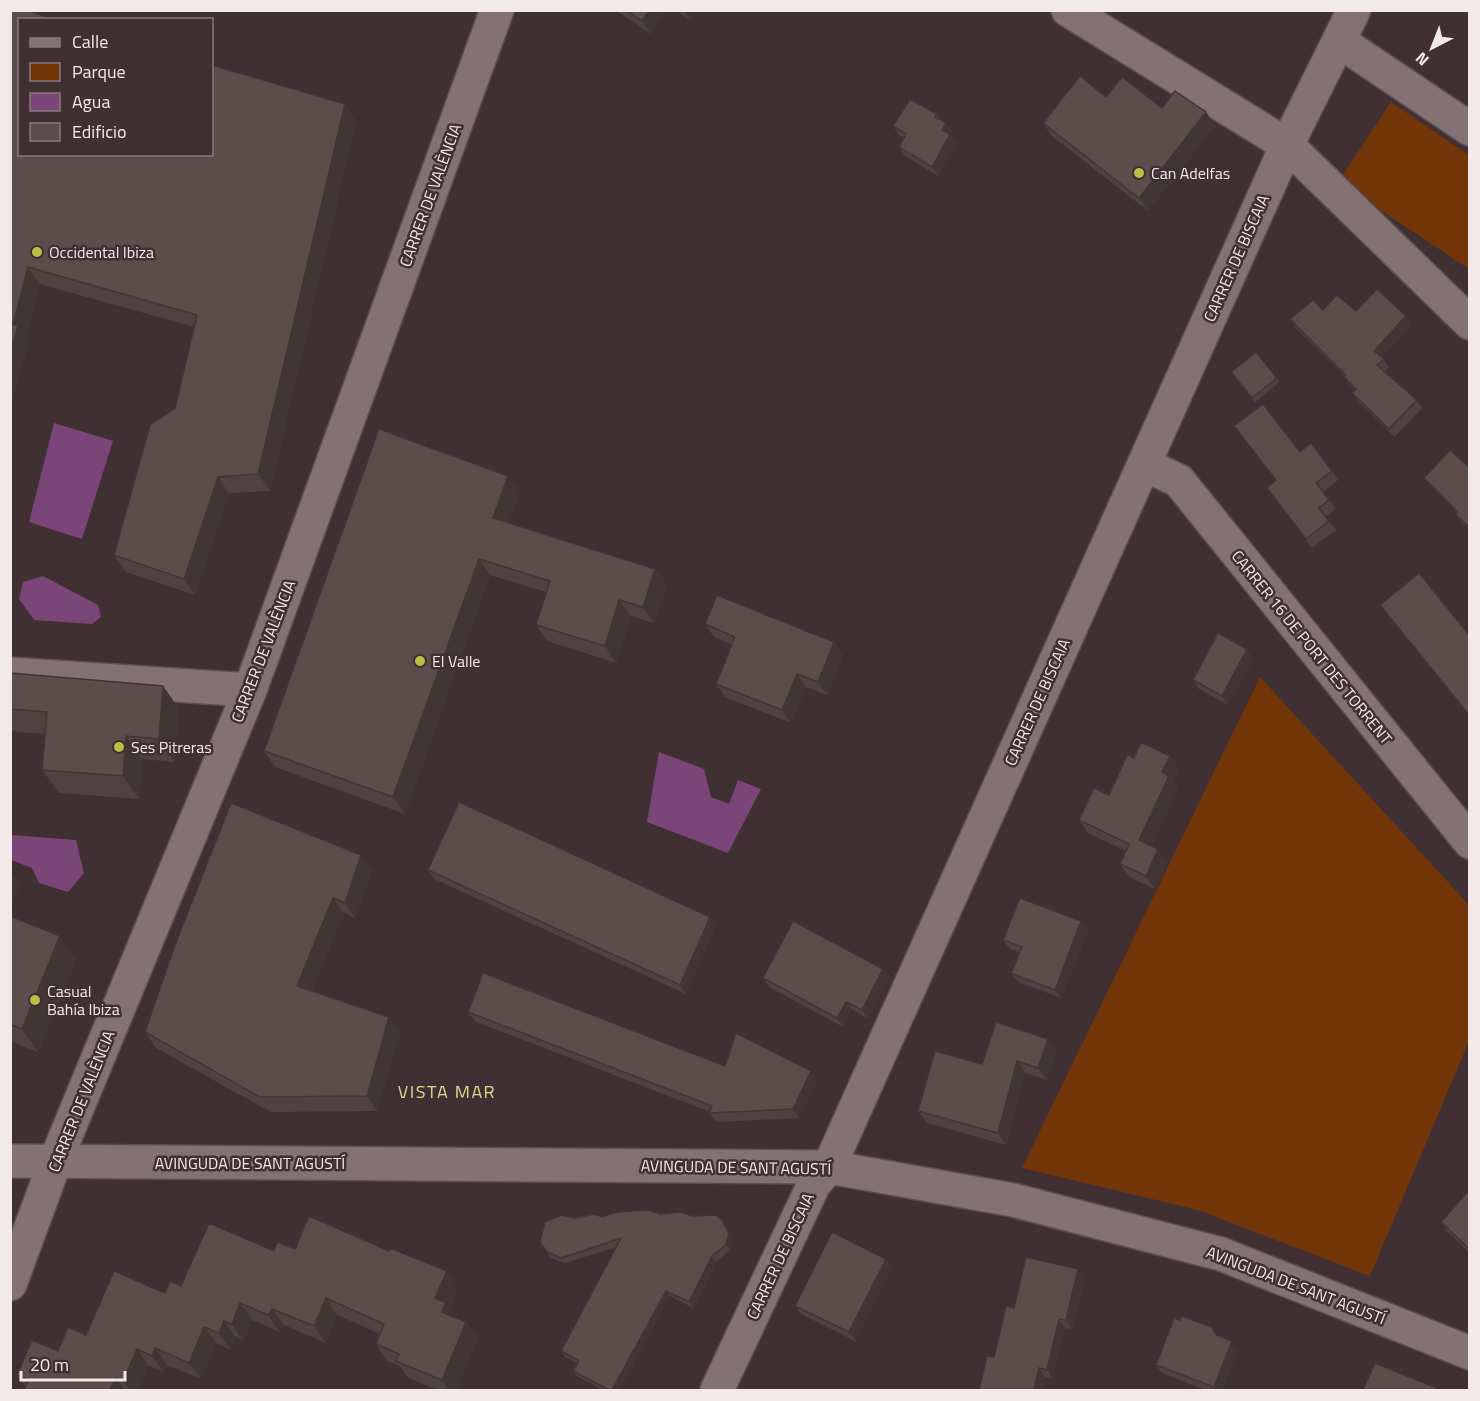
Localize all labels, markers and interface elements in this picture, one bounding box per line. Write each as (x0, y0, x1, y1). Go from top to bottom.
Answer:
legend (18, 18, 213, 156)
north arrow (1402, 18, 1462, 78)
text: Calle (72, 28, 108, 55)
text: N (1410, 47, 1434, 72)
text: Parque (72, 58, 126, 85)
text: Agua (72, 88, 110, 115)
text: Edificio (72, 118, 126, 145)
street label: CARRER DE VALÈNCIA (393, 120, 467, 270)
place label: Can Adelfas (1151, 161, 1230, 185)
marker: Can Adelfas (1132, 166, 1146, 180)
street label: CARRER DE BISCAIA (1197, 190, 1275, 325)
place label: Occidental Ibiza (49, 240, 154, 264)
marker: Occidental Ibiza (30, 245, 44, 259)
street label: CARRER 16 DE PORT DES TORRENT (1226, 545, 1398, 750)
street label: CARRER DE VALÈNCIA (225, 576, 301, 726)
street label: CARRER DE BISCAIA (998, 634, 1076, 769)
place label: El Valle (432, 649, 480, 673)
marker: El Valle (413, 654, 427, 668)
place label: Ses Pitreras (131, 735, 212, 759)
marker: Ses Pitreras (112, 740, 126, 754)
place label: Casual Bahía Ibiza (47, 979, 120, 1021)
marker: Casual Bahía Ibiza (28, 993, 42, 1007)
street label: CARRER DE VALÈNCIA (42, 1026, 121, 1175)
district label: VISTA MAR (398, 1078, 496, 1105)
street label: AVINGUDA DE SANT AGUSTÍ (155, 1151, 346, 1175)
street label: AVINGUDA DE SANT AGUSTÍ (641, 1153, 832, 1181)
street label: CARRER DE BISCAIA (740, 1188, 820, 1323)
street label: AVINGUDA DE SANT AGUSTÍ (1203, 1240, 1390, 1331)
scale bar (21, 1344, 124, 1382)
text: 20 m (30, 1351, 69, 1378)

